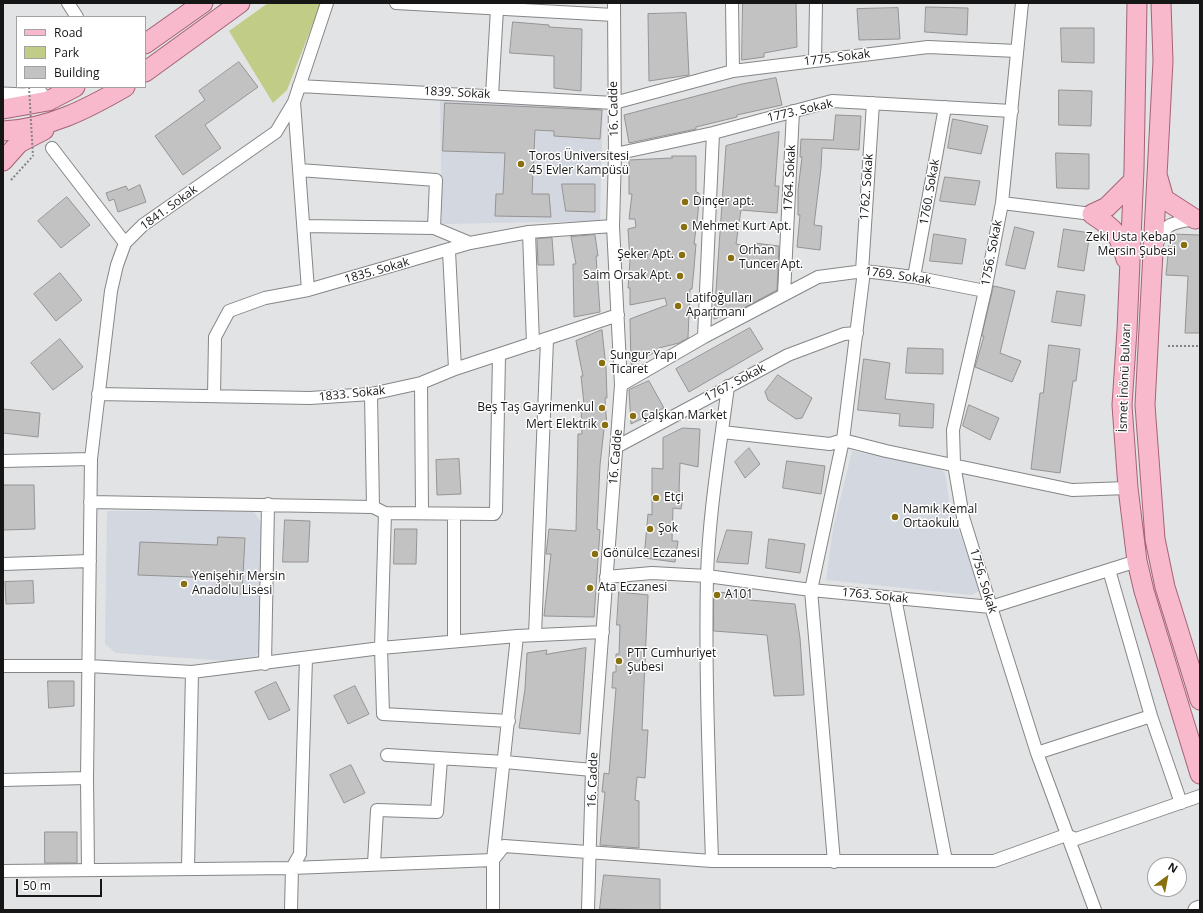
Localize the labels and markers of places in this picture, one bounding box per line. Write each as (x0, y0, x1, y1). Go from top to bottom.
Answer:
place label: Toros Üniversitesi 45 Evler Kampüsü (529, 150, 629, 178)
marker: Toros Üniversitesi 45 Evler Kampüsü (516, 159, 526, 169)
place label: Dinçer apt. (693, 195, 754, 209)
marker: Dinçer apt. (680, 197, 690, 207)
place label: Mehmet Kurt Apt. (692, 220, 791, 234)
marker: Mehmet Kurt Apt. (679, 222, 689, 232)
place label: Zeki Usta Kebap Mersin Şubesi (1086, 231, 1176, 259)
marker: Zeki Usta Kebap Mersin Şubesi (1179, 240, 1189, 250)
place label: Orhan Tuncer Apt. (739, 244, 803, 272)
place label: Şeker Apt. (617, 248, 674, 262)
marker: Şeker Apt. (677, 250, 687, 260)
marker: Orhan Tuncer Apt. (726, 253, 736, 263)
place label: Saim Orsak Apt. (583, 269, 672, 283)
marker: Saim Orsak Apt. (675, 271, 685, 281)
place label: Latifoğulları Apartmanı (686, 292, 752, 320)
marker: Latifoğulları Apartmanı (673, 301, 683, 311)
place label: Sungur Yapı Ticaret (610, 349, 677, 377)
marker: Sungur Yapı Ticaret (597, 358, 607, 368)
place label: Beş Taş Gayrimenkul (477, 401, 594, 415)
marker: Beş Taş Gayrimenkul (597, 403, 607, 413)
place label: Çalşkan Market (641, 409, 727, 423)
marker: Çalşkan Market (628, 411, 638, 421)
place label: Mert Elektrik (526, 418, 597, 432)
marker: Mert Elektrik (600, 420, 610, 430)
place label: Etçi (664, 491, 684, 505)
marker: Etçi (651, 493, 661, 503)
place label: Namık Kemal Ortaokulu (903, 503, 977, 531)
marker: Namık Kemal Ortaokulu (890, 512, 900, 522)
place label: Şok (658, 522, 678, 536)
marker: Şok (645, 524, 655, 534)
place label: Gönülce Eczanesi (603, 547, 700, 561)
marker: Gönülce Eczanesi (590, 549, 600, 559)
place label: Yenişehir Mersin Anadolu Lisesi (192, 570, 285, 598)
marker: Yenişehir Mersin Anadolu Lisesi (179, 579, 189, 589)
place label: Ata Eczanesi (598, 581, 667, 595)
marker: Ata Eczanesi (585, 583, 595, 593)
place label: A101 (725, 588, 753, 602)
marker: A101 (712, 590, 722, 600)
place label: PTT Cumhuriyet Şubesi (627, 647, 716, 675)
marker: PTT Cumhuriyet Şubesi (614, 656, 624, 666)

